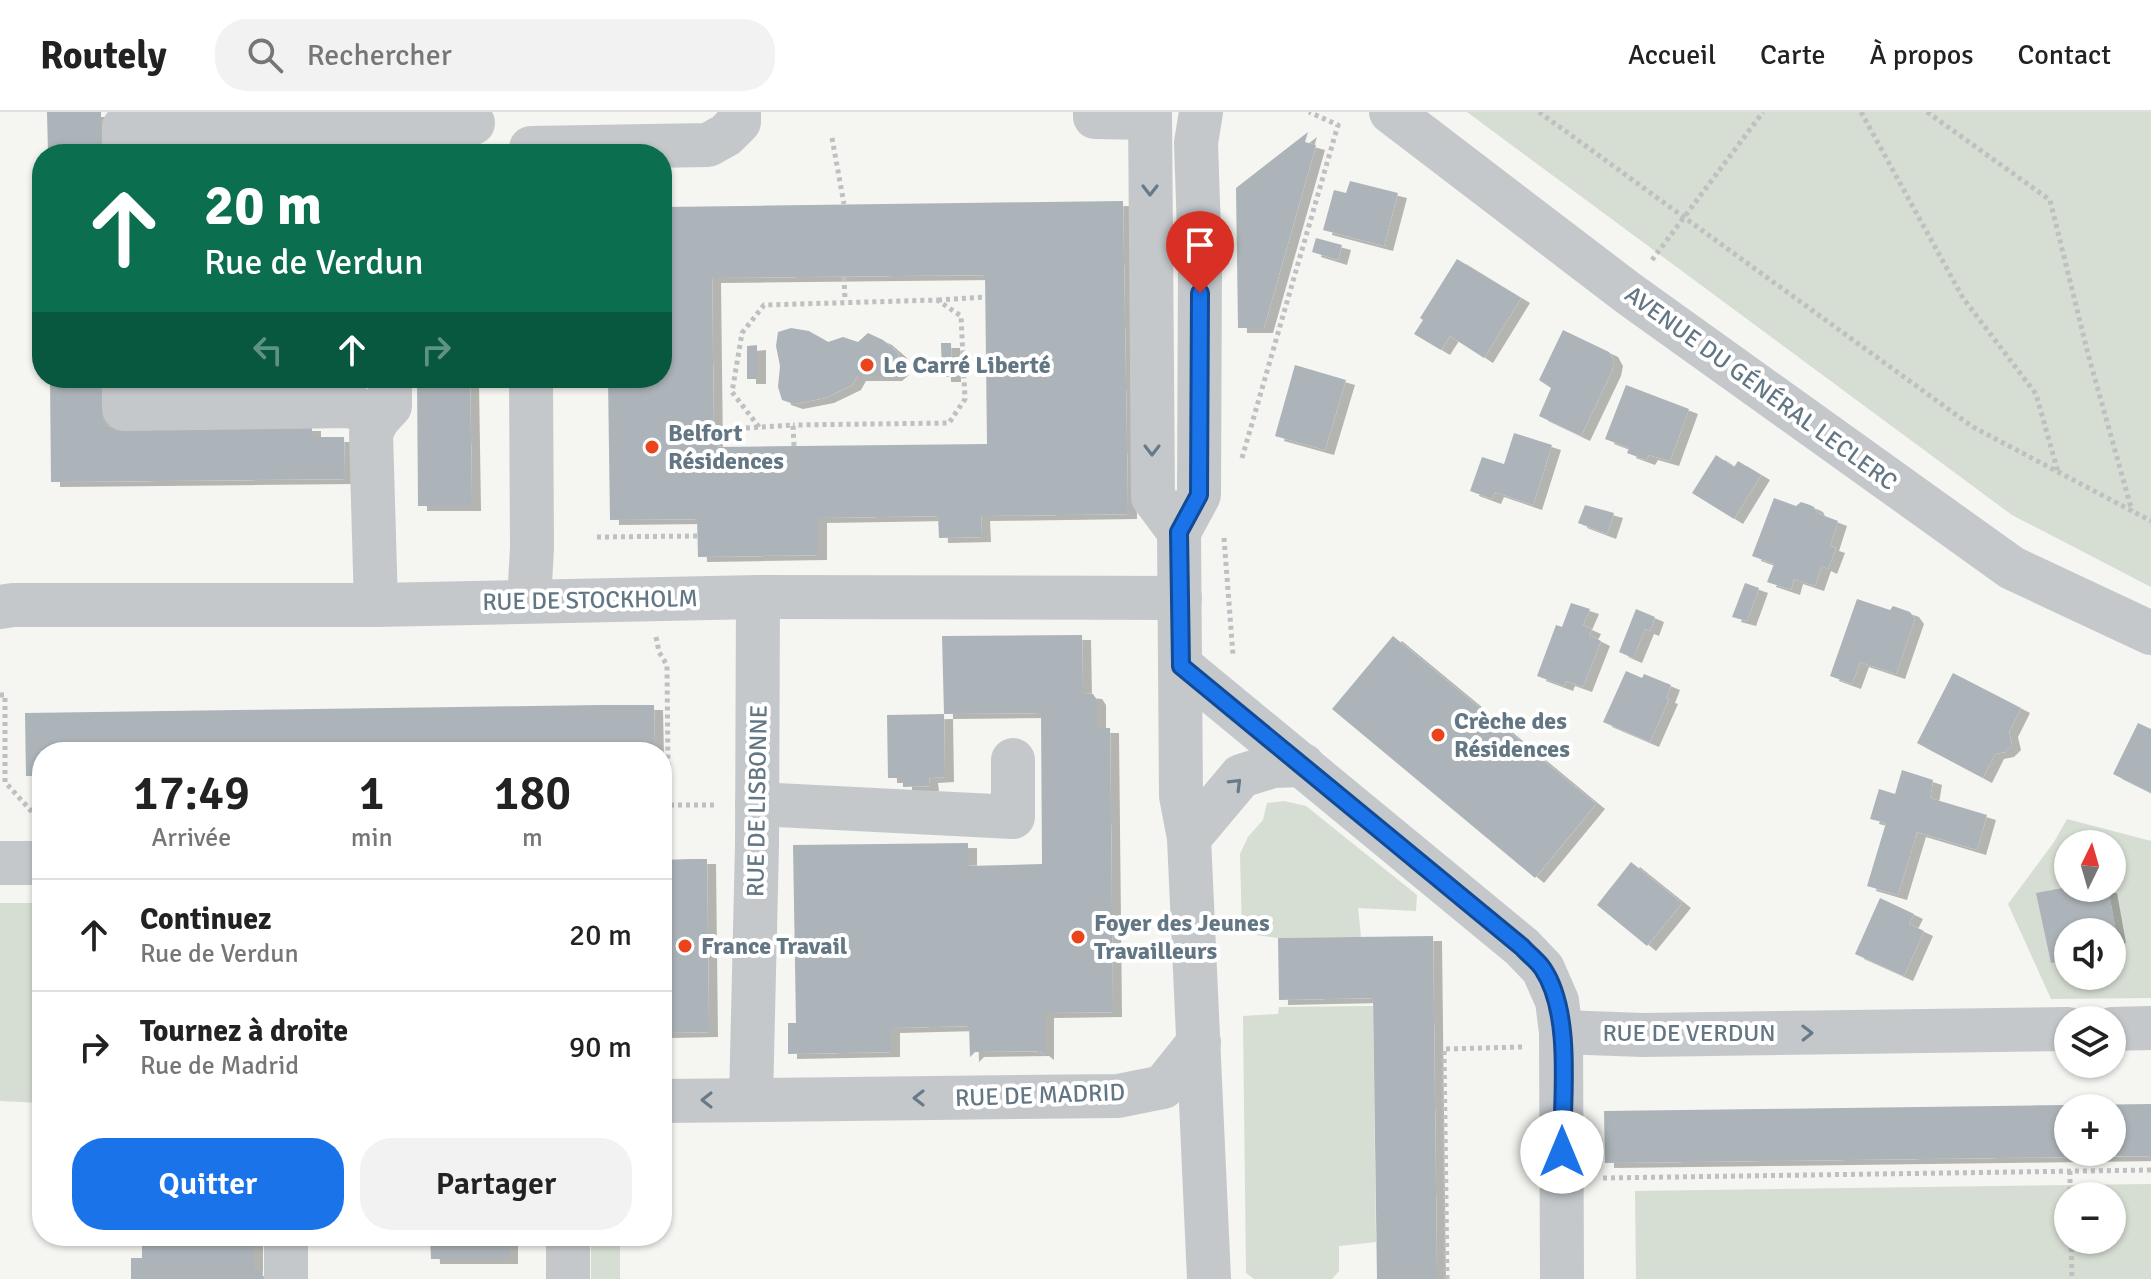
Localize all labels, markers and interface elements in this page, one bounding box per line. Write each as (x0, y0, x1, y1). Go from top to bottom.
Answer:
search box (215, 19, 775, 91)
text: Routely (40, 32, 167, 79)
icon: search (243, 33, 287, 77)
text: Rechercher (307, 37, 452, 74)
text: Accueil (1628, 38, 1716, 72)
text: Carte (1760, 38, 1825, 72)
text: À propos (1869, 38, 1974, 72)
text: Contact (2018, 38, 2111, 72)
text: 20 m (204, 171, 322, 240)
icon: ahead (72, 176, 176, 280)
one-way arrow (1141, 184, 1159, 197)
pin (1166, 211, 1234, 293)
icon: arrive (1178, 223, 1222, 267)
text: Rue de Verdun (204, 240, 424, 285)
street label: AVENUE DU GÉNÉRAL LECLERC (1619, 279, 1903, 497)
icon: left (246, 328, 290, 372)
icon: ahead (330, 328, 374, 372)
icon: right (414, 328, 458, 372)
place label: Le Carré Liberté (883, 350, 1051, 380)
marker: Le Carré Liberté (858, 356, 876, 374)
place label: Belfort Résidences (668, 418, 784, 476)
marker: Belfort Résidences (643, 438, 661, 456)
one-way arrow (1143, 444, 1161, 457)
street label: RUE DE STOCKHOLM (482, 583, 698, 617)
street label: RUE DE LISBONNE (740, 705, 774, 897)
place label: Crèche des Résidences (1454, 706, 1570, 764)
marker: Crèche des Résidences (1429, 726, 1447, 744)
text: 17:49 (133, 764, 250, 823)
text: 1 (359, 764, 385, 823)
text: 180 (493, 764, 571, 823)
one-way arrow (1227, 779, 1241, 793)
text: Arrivée (151, 822, 231, 854)
text: min (351, 822, 393, 854)
text: m (522, 822, 543, 854)
north arrow (2054, 830, 2126, 902)
map controls (2054, 830, 2126, 1254)
text: Continuez (140, 901, 272, 938)
place label: Foyer des Jeunes Travailleurs (1094, 908, 1270, 966)
icon: ahead (72, 913, 116, 957)
text: 20 m (569, 917, 632, 954)
button: sound (2054, 918, 2126, 990)
marker: Foyer des Jeunes Travailleurs (1069, 928, 1087, 946)
place label: France Travail (701, 931, 848, 961)
marker: France Travail (676, 937, 694, 955)
text: Rue de Verdun (140, 938, 299, 970)
button: layers (2054, 1006, 2126, 1078)
text: Tournez à droite (140, 1013, 348, 1050)
street label: RUE DE VERDUN (1602, 1018, 1776, 1048)
one-way arrow (1801, 1024, 1814, 1041)
icon: right (72, 1025, 116, 1069)
text: 90 m (569, 1029, 632, 1066)
text: Rue de Madrid (140, 1050, 299, 1082)
street label: RUE DE MADRID (955, 1077, 1125, 1113)
one-way arrow (912, 1089, 925, 1107)
one-way arrow (700, 1091, 713, 1109)
button: + (2054, 1094, 2126, 1166)
position arrow (1520, 1110, 1604, 1194)
button: Quitter (72, 1138, 344, 1230)
button: Partager (360, 1138, 632, 1230)
button: − (2054, 1182, 2126, 1254)

